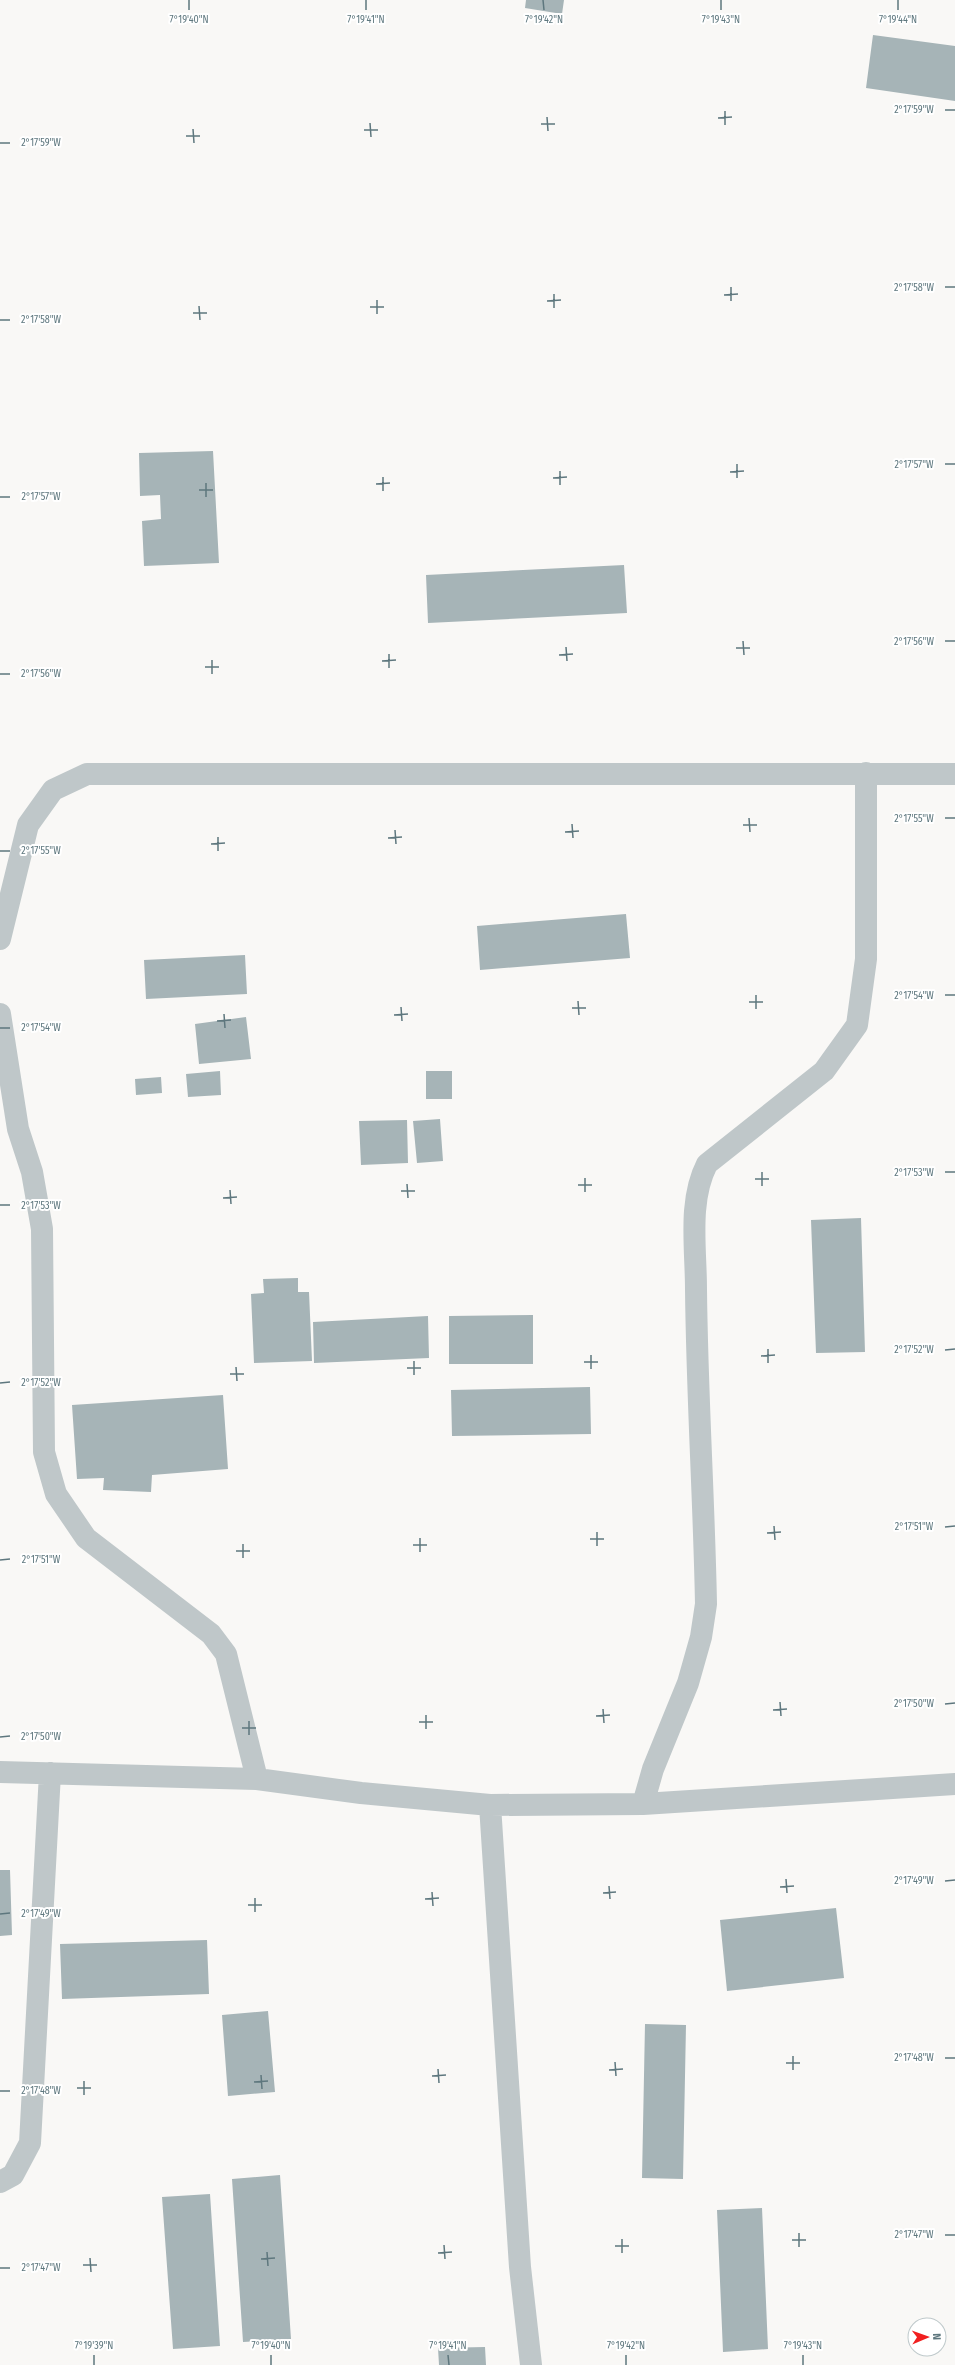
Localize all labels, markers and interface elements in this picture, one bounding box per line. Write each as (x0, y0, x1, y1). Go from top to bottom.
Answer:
text: 7°19'40"N (169, 14, 209, 26)
text: 7°19'41"N (347, 14, 385, 26)
text: 7°19'42"N (525, 14, 563, 26)
text: 7°19'43"N (702, 14, 740, 26)
text: 7°19'44"N (879, 14, 917, 26)
text: 2°17'59"W (894, 104, 934, 116)
text: 2°17'59"W (21, 137, 61, 149)
text: 2°17'58"W (894, 282, 934, 294)
text: 2°17'58"W (21, 314, 61, 326)
text: 2°17'57"W (895, 459, 934, 471)
text: 2°17'57"W (22, 491, 61, 503)
text: 2°17'56"W (894, 636, 934, 648)
text: 2°17'56"W (21, 668, 61, 680)
text: 2°17'55"W (894, 813, 934, 825)
text: 2°17'55"W (21, 845, 61, 857)
text: 2°17'54"W (894, 990, 934, 1002)
text: 2°17'54"W (21, 1022, 61, 1034)
text: 2°17'53"W (894, 1167, 934, 1179)
text: 2°17'53"W (21, 1200, 61, 1212)
text: 2°17'52"W (894, 1344, 934, 1356)
text: 2°17'52"W (21, 1377, 61, 1389)
text: 2°17'51"W (895, 1521, 934, 1533)
text: 2°17'51"W (22, 1554, 61, 1566)
text: 2°17'50"W (894, 1698, 935, 1710)
text: 2°17'50"W (21, 1731, 62, 1743)
text: 2°17'49"W (894, 1875, 934, 1887)
text: 2°17'49"W (21, 1908, 61, 1920)
text: 2°17'48"W (894, 2052, 934, 2064)
text: 2°17'48"W (21, 2085, 61, 2097)
text: 2°17'47"W (895, 2229, 934, 2241)
text: 2°17'47"W (22, 2262, 61, 2274)
north arrow (907, 2317, 947, 2357)
text: N (930, 2333, 943, 2340)
text: 7°19'39"N (75, 2340, 113, 2352)
text: 7°19'40"N (251, 2340, 291, 2352)
text: 7°19'41"N (429, 2340, 467, 2352)
text: 7°19'42"N (607, 2340, 645, 2352)
text: 7°19'43"N (784, 2340, 822, 2352)

